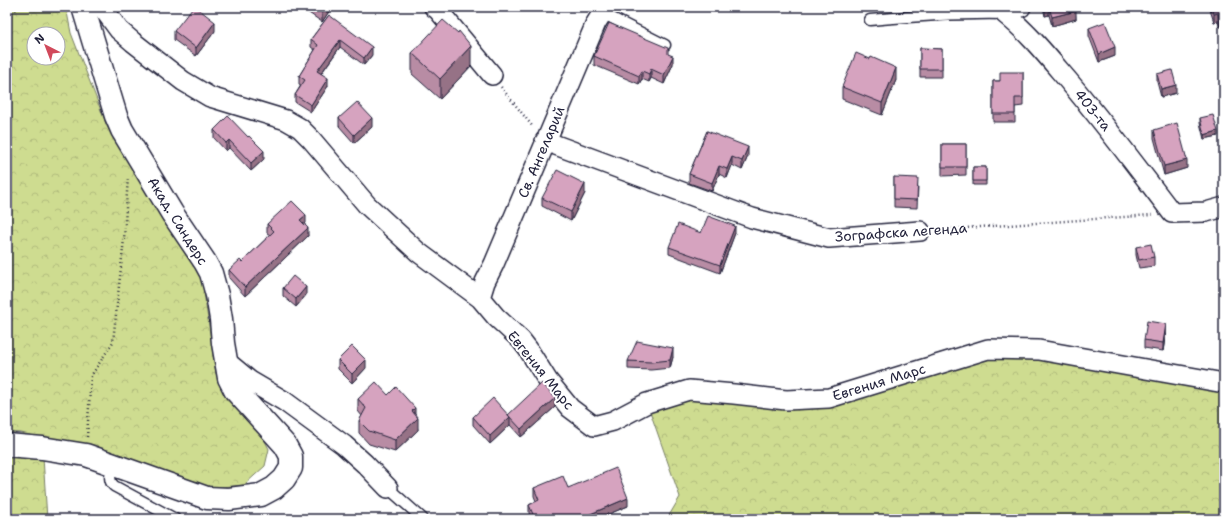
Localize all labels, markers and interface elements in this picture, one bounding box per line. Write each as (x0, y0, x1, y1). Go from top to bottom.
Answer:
north arrow (26, 26, 66, 66)
text: N (31, 30, 48, 47)
street label: 403-та (1071, 85, 1116, 135)
street label: Св. Ангеларий (514, 103, 568, 201)
street label: Акад. Сандерс (144, 174, 212, 268)
street label: Зографска легенда (834, 218, 968, 246)
street label: Евгения Марс (504, 327, 578, 413)
street label: Евгения Марс (830, 359, 928, 405)

